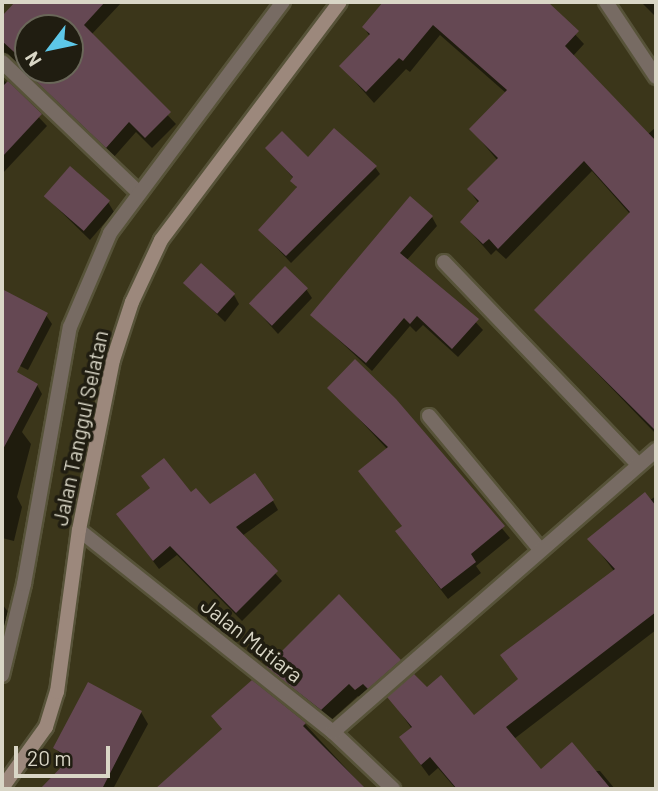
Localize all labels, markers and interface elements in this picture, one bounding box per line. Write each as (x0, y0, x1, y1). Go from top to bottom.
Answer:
north arrow (14, 14, 84, 84)
text: N (19, 48, 46, 71)
street label: Jalan Tanggul Selatan (47, 328, 113, 528)
street label: Jalan Mutiara (196, 592, 308, 688)
scale bar (18, 732, 114, 776)
text: 20 m (27, 745, 72, 770)

